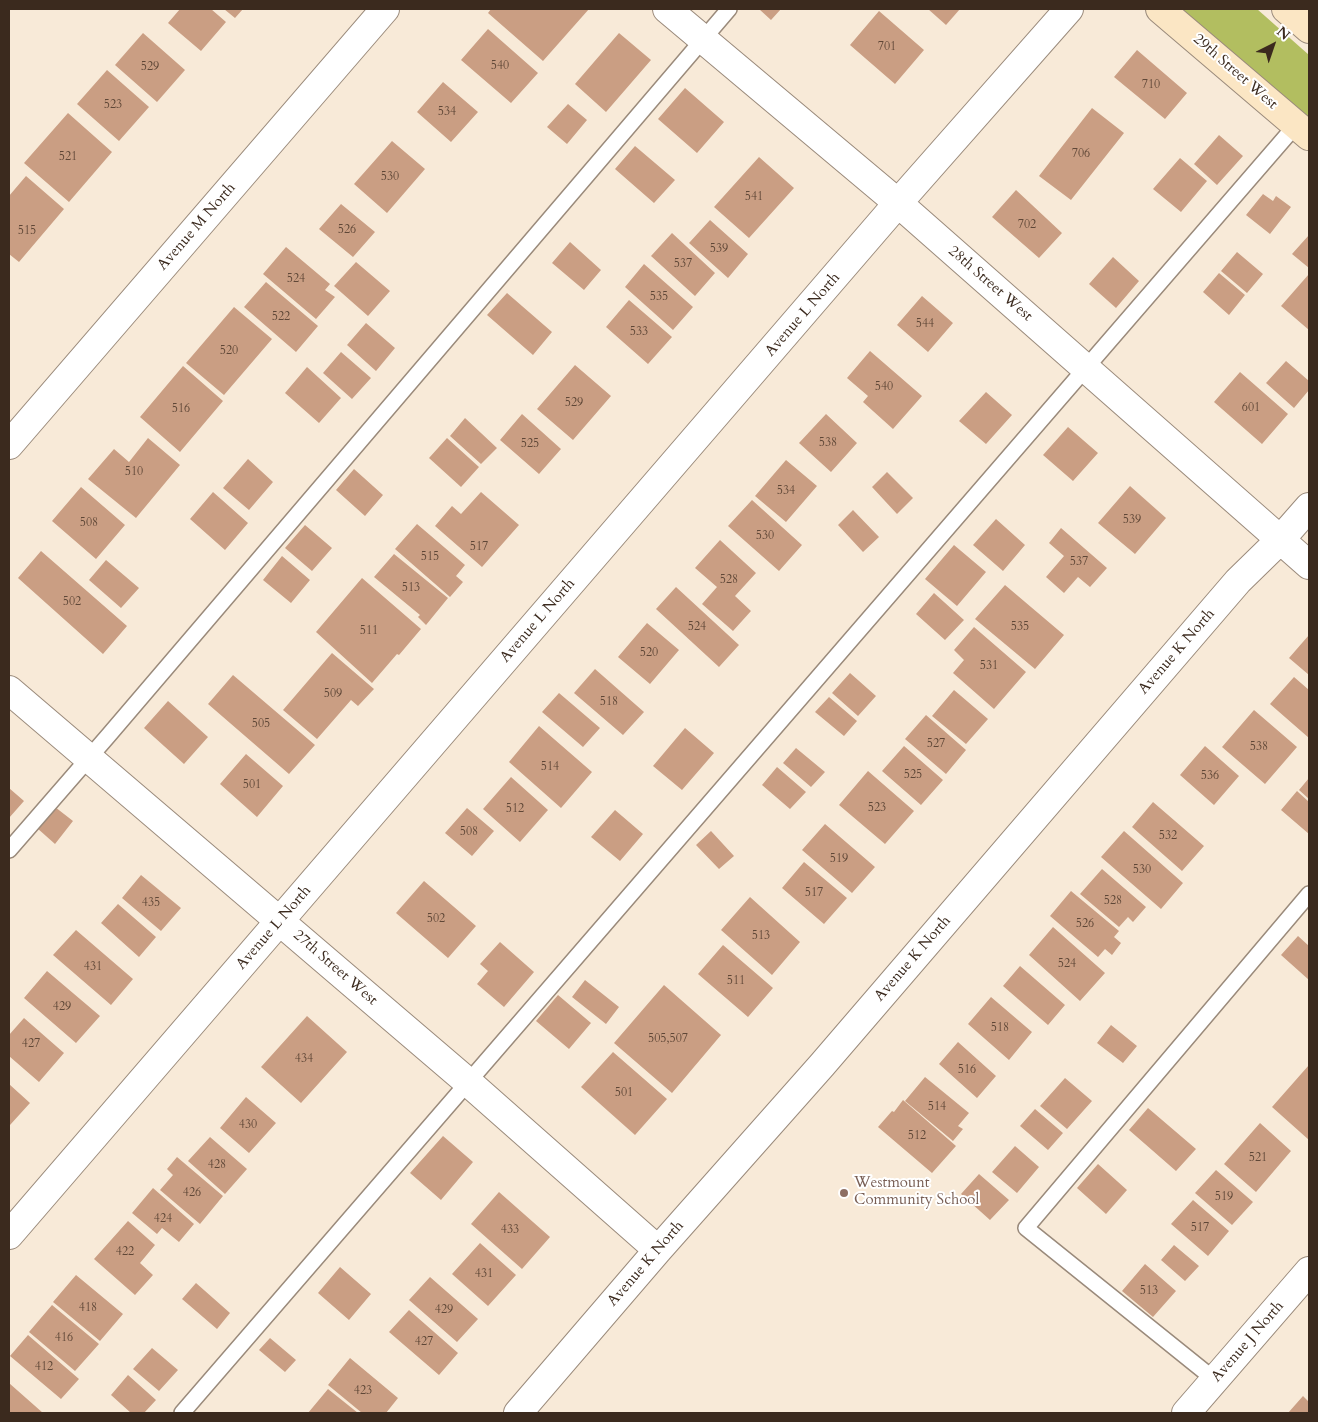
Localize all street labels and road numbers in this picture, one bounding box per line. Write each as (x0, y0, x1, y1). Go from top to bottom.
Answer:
street label: 29th Street West (1189, 31, 1281, 113)
street label: Avenue M North (154, 180, 240, 274)
street label: 28th Street West (944, 243, 1036, 325)
street label: Avenue L North (762, 269, 844, 361)
street label: Avenue L North (497, 575, 579, 667)
street label: Avenue K North (1135, 606, 1219, 698)
street label: Avenue L North (233, 882, 315, 974)
street label: Avenue K North (871, 913, 955, 1005)
street label: 27th Street West (289, 927, 381, 1009)
street label: Avenue K North (604, 1218, 688, 1310)
street label: Avenue J North (1208, 1298, 1288, 1386)

